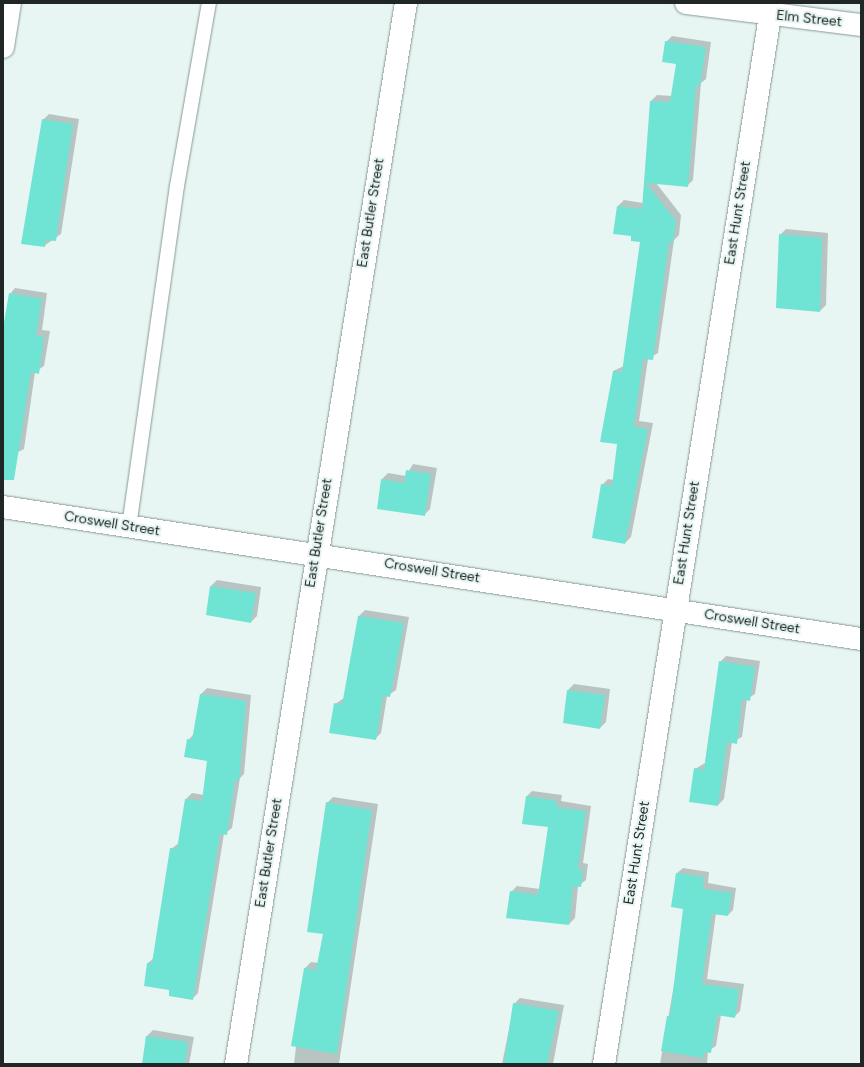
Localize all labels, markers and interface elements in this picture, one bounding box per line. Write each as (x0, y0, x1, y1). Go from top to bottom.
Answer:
street label: Elm Street (775, 7, 843, 31)
street label: East Butler Street (354, 157, 388, 269)
street label: East Hunt Street (722, 160, 754, 266)
street label: East Butler Street (302, 477, 336, 589)
street label: East Hunt Street (671, 480, 703, 586)
street label: Croswell Street (63, 508, 161, 540)
street label: Croswell Street (383, 555, 481, 587)
street label: Croswell Street (703, 606, 801, 638)
street label: East Butler Street (252, 797, 286, 909)
street label: East Hunt Street (621, 800, 653, 906)

